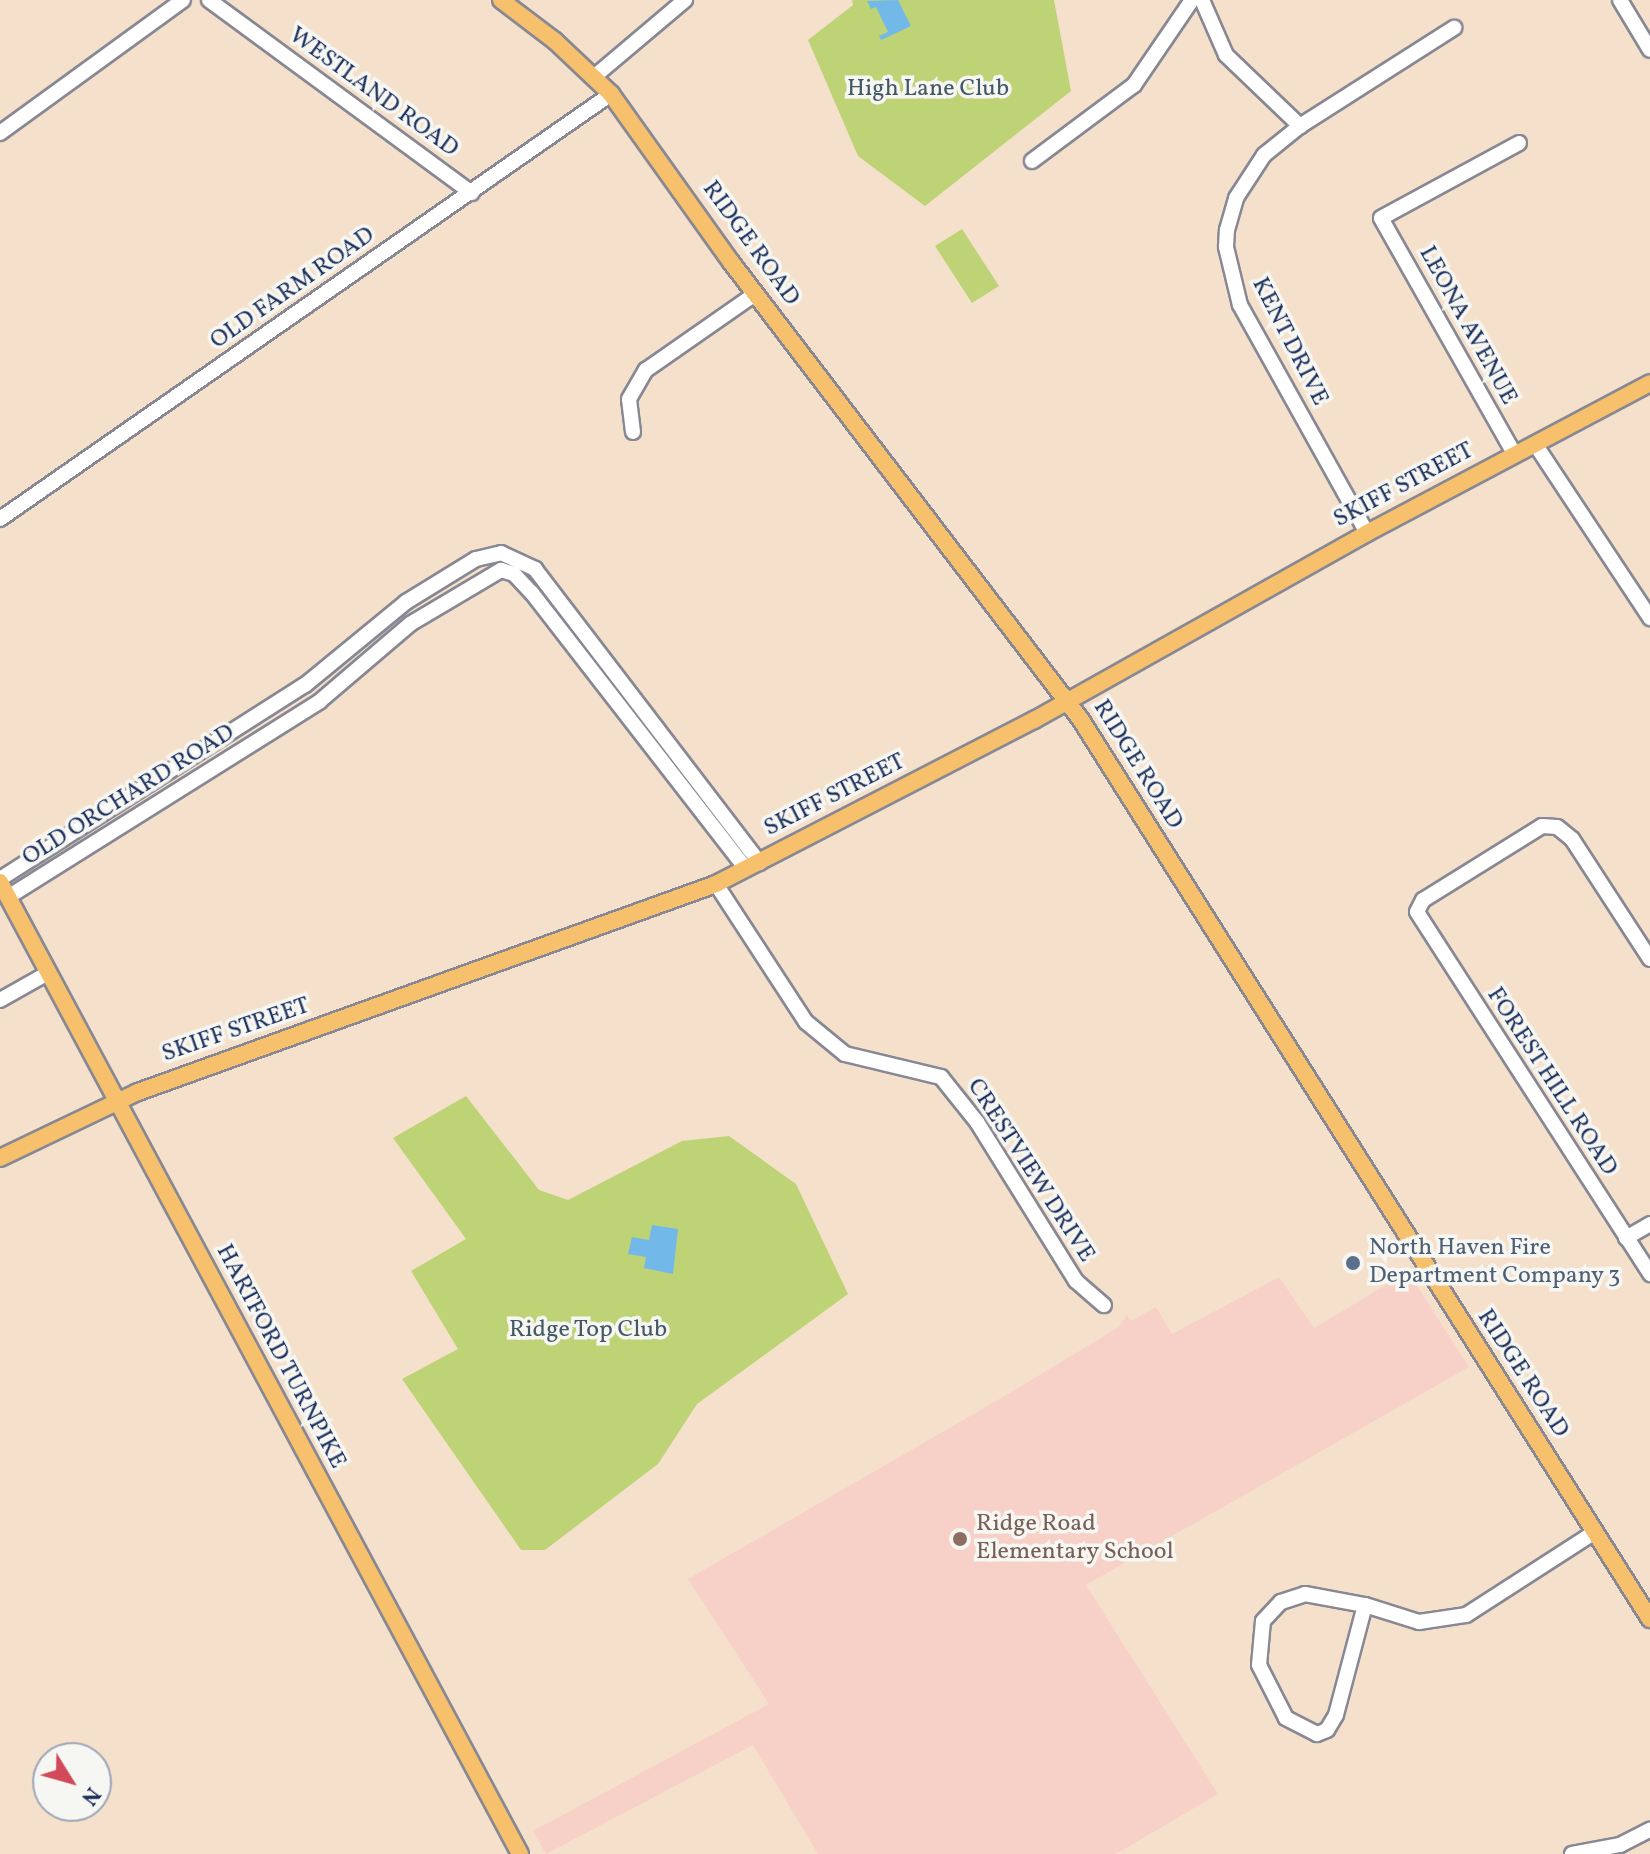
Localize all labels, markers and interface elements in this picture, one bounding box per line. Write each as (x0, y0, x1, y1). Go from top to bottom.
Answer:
street label: WESTLAND ROAD (283, 22, 463, 164)
park label: High Lane Club (847, 76, 1009, 104)
street label: RIDGE ROAD (695, 176, 805, 312)
street label: OLD FARM ROAD (205, 222, 381, 356)
street label: LEONA AVENUE (1411, 242, 1523, 410)
street label: KENT DRIVE (1244, 273, 1334, 411)
street label: SKIFF STREET (1329, 437, 1479, 535)
street label: RIDGE ROAD (1086, 695, 1188, 835)
street label: OLD ORCHARD ROAD (18, 719, 240, 873)
street label: SKIFF STREET (760, 748, 910, 844)
street label: FOREST HILL ROAD (1479, 982, 1623, 1182)
street label: SKIFF STREET (158, 992, 314, 1070)
street label: CRESTVIEW DRIVE (960, 1074, 1100, 1268)
place label: North Haven Fire Department Company 3 (1369, 1235, 1621, 1291)
street label: HARTFORD TURNPIKE (208, 1240, 352, 1474)
marker: North Haven Fire Department Company 3 (1344, 1254, 1362, 1272)
street label: RIDGE ROAD (1470, 1304, 1574, 1444)
park label: Ridge Top Club (509, 1317, 667, 1345)
place label: Ridge Road Elementary School (976, 1511, 1174, 1567)
marker: Ridge Road Elementary School (951, 1530, 969, 1548)
north arrow (32, 1742, 112, 1822)
text: N (73, 1780, 107, 1811)

